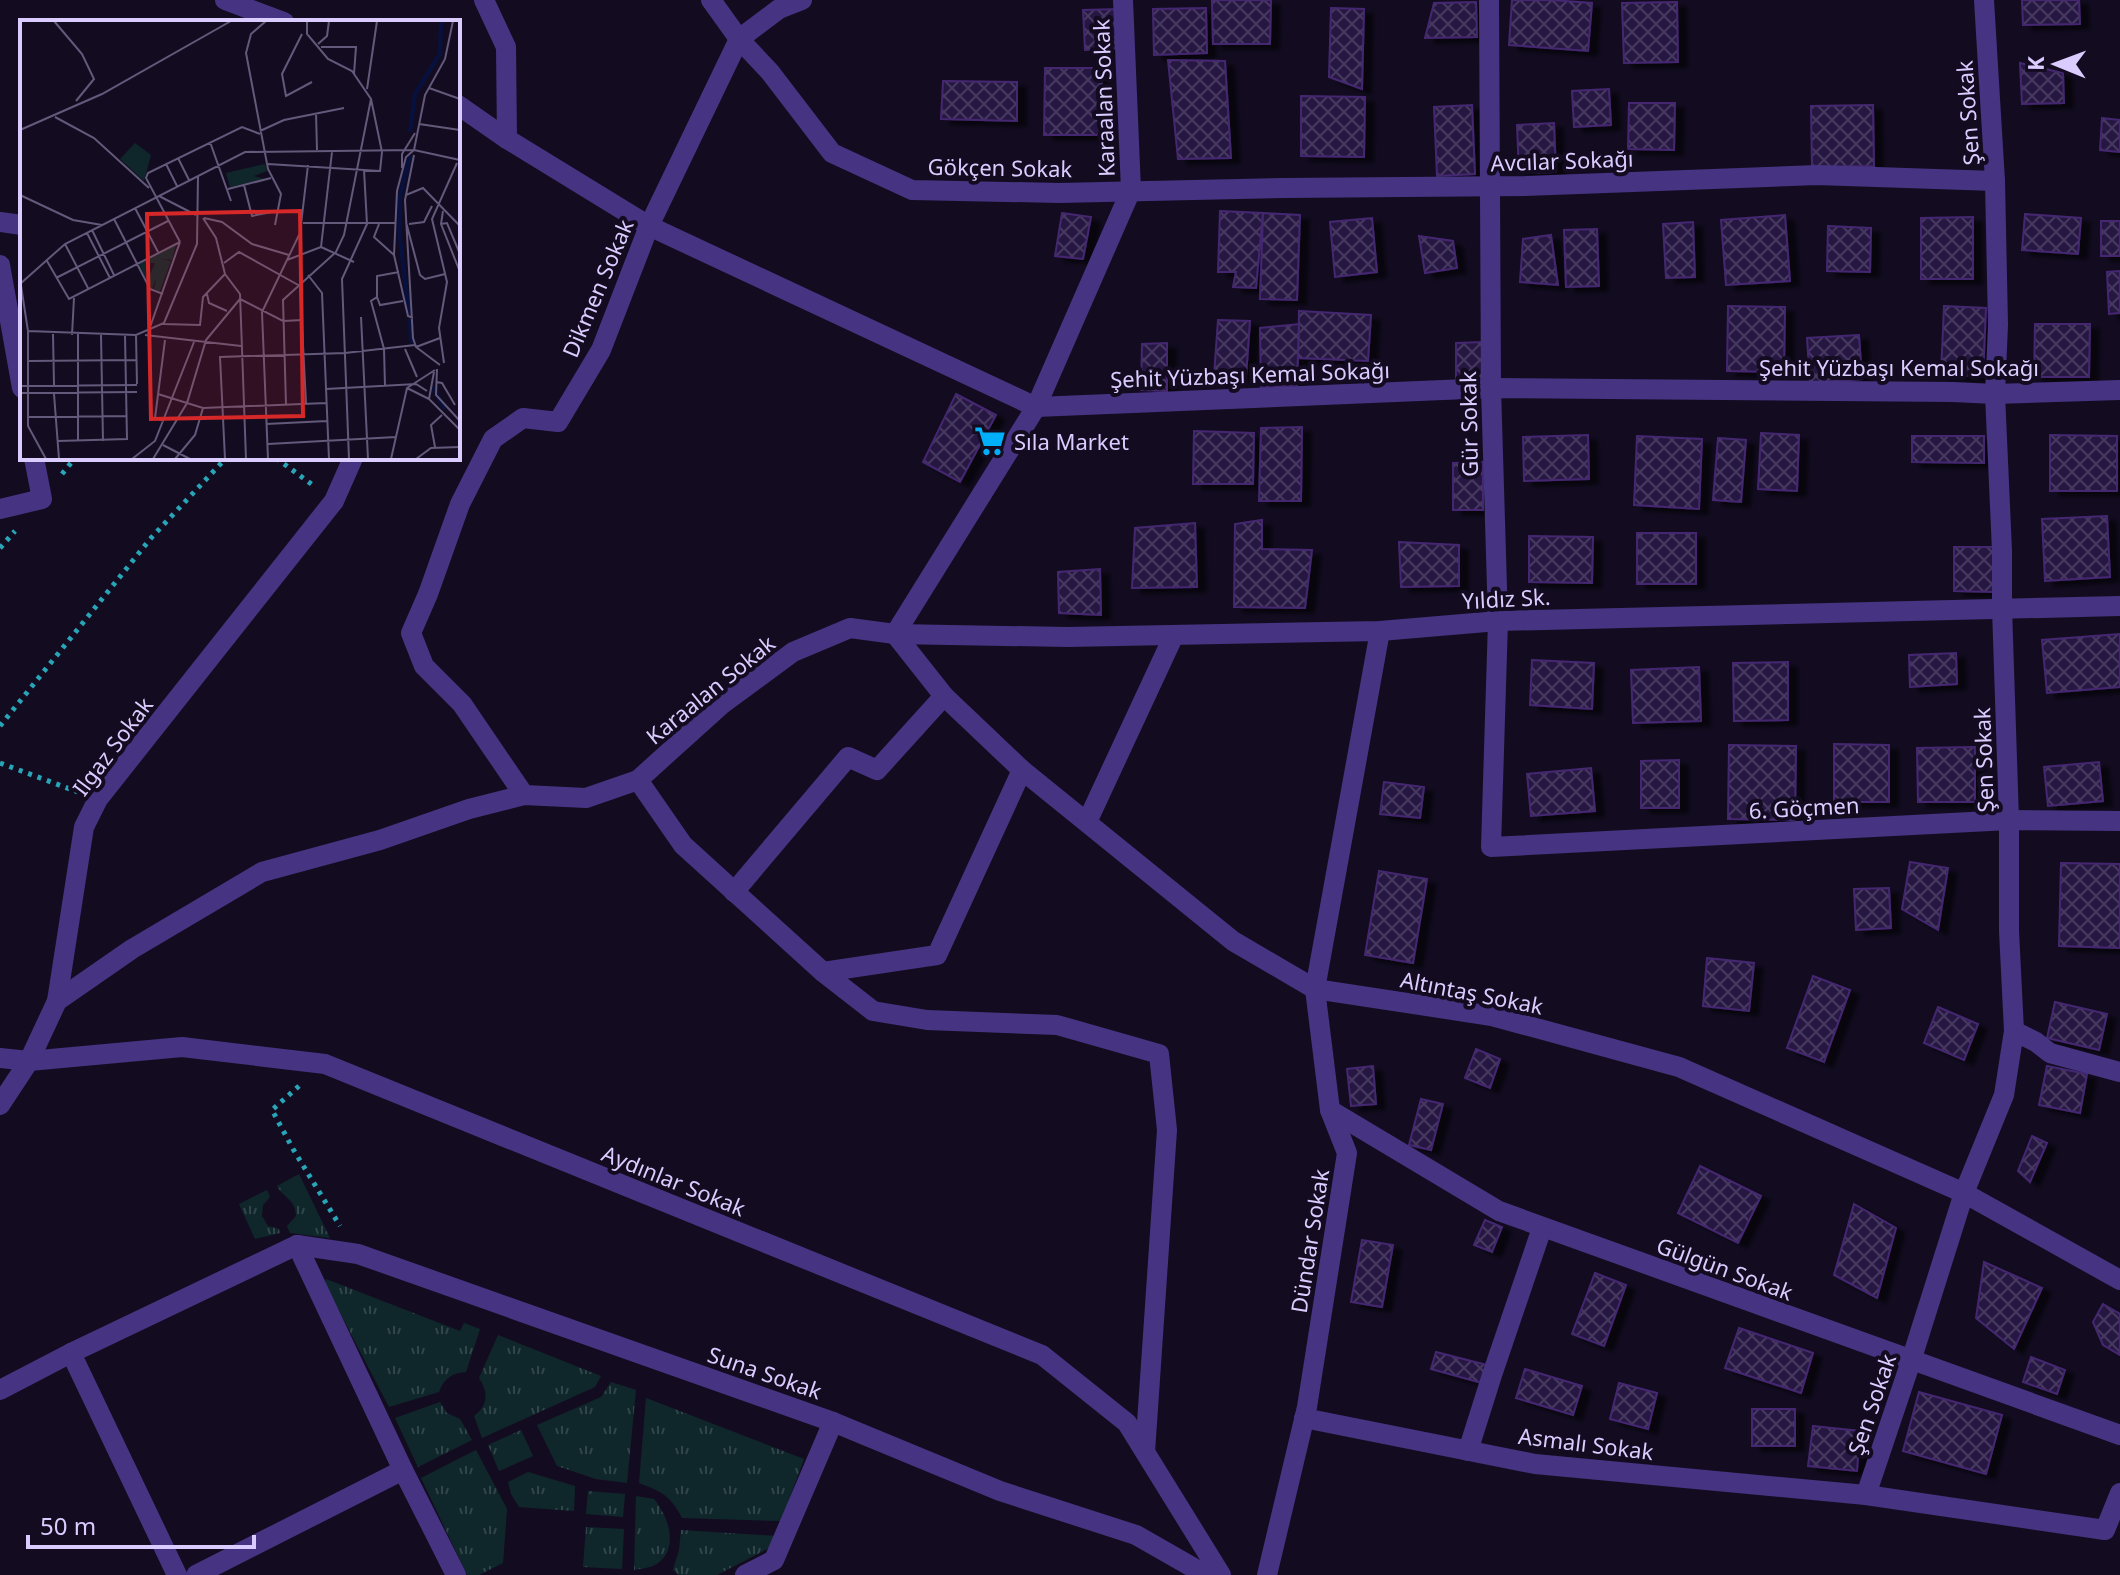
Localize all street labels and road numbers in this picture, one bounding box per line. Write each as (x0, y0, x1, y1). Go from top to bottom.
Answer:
street label: Karaalan Sokak (1085, 18, 1121, 177)
street label: Şen Sokak (1948, 59, 1986, 166)
street label: Avcılar Sokağı (1490, 143, 1634, 177)
street label: Gökçen Sokak (927, 151, 1073, 183)
street label: Dikmen Sokak (554, 214, 640, 362)
street label: Şehit Yüzbaşı Kemal Sokağı (1759, 352, 2039, 382)
street label: Şehit Yüzbaşı Kemal Sokağı (1110, 354, 1390, 394)
street label: Gür Sokak (1452, 371, 1484, 477)
street label: Yıldız Sk. (1461, 581, 1551, 615)
street label: Karaalan Sokak (639, 628, 781, 750)
street label: Ilgaz Sokak (65, 690, 159, 801)
street label: Şen Sokak (1966, 707, 2000, 813)
street label: 6. Göçmen (1748, 789, 1860, 825)
street label: Altıntaş Sokak (1398, 963, 1546, 1021)
street label: Aydınlar Sokak (598, 1138, 750, 1222)
street label: Dündar Sokak (1283, 1167, 1335, 1315)
street label: Gülgün Sokak (1653, 1229, 1798, 1307)
street label: Suna Sokak (704, 1339, 826, 1406)
street label: Şen Sokak (1840, 1349, 1902, 1459)
street label: Asmalı Sokak (1517, 1420, 1655, 1466)

